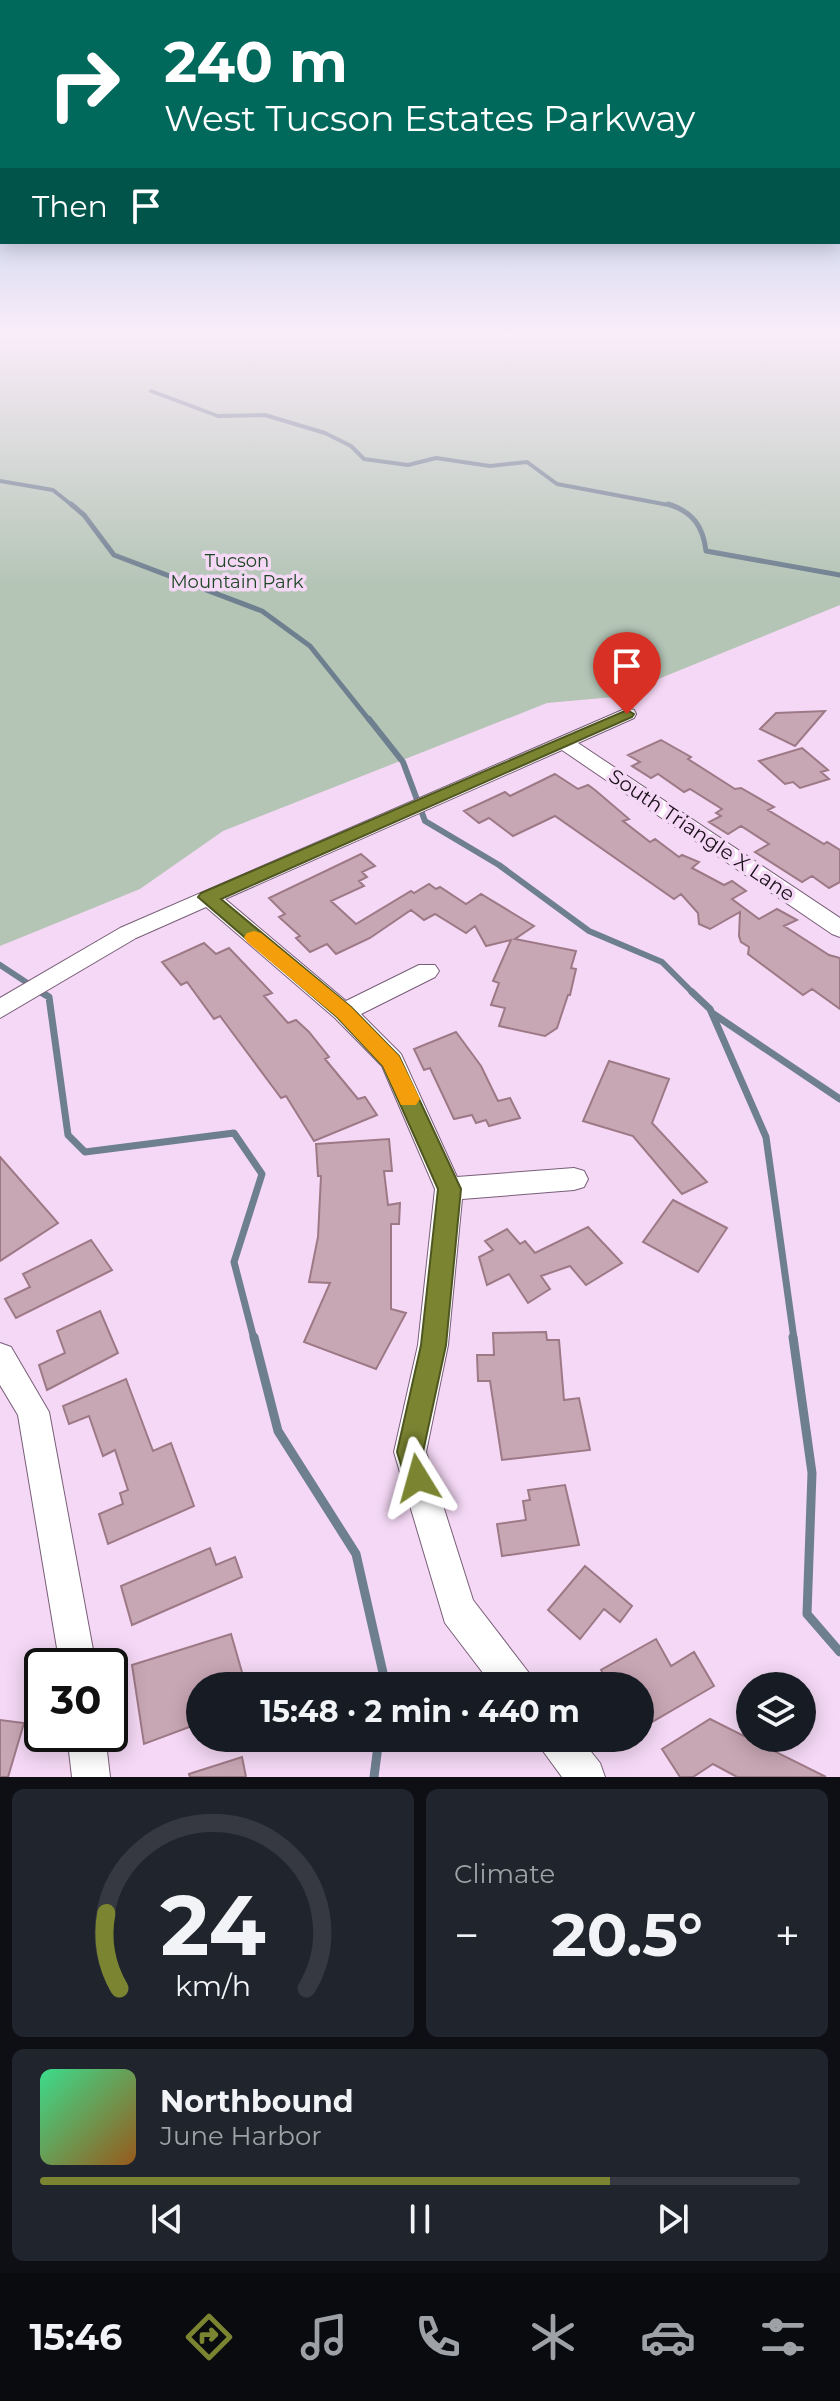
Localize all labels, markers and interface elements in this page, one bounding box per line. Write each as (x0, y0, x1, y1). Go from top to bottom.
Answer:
text: 240 m (164, 28, 348, 96)
icon: right (32, 32, 136, 136)
text: West Tucson Estates Parkway (164, 96, 695, 140)
icon: arrive (124, 184, 168, 228)
text: Then (32, 188, 108, 225)
park label: Tucson Mountain Park (170, 550, 304, 593)
pin (593, 632, 661, 714)
icon: arrive (605, 644, 649, 688)
street label: South Triangle X Lane (605, 764, 799, 906)
position arrow (376, 1436, 460, 1520)
speed limit sign: 30 (24, 1648, 128, 1752)
map controls (736, 1672, 816, 1752)
button: layers (736, 1672, 816, 1752)
text: 15:48 · 2 min · 440 m (260, 1693, 580, 1730)
text: Climate (454, 1858, 555, 1890)
text: 24 (160, 1874, 266, 1976)
text: 20.5° (551, 1898, 703, 1971)
text: − (454, 1908, 479, 1962)
text: + (775, 1908, 800, 1962)
text: km/h (175, 1968, 251, 2003)
text: Northbound (160, 2083, 354, 2120)
text: June Harbor (160, 2120, 322, 2152)
icon: previous (145, 2197, 189, 2241)
icon: pause (398, 2197, 442, 2241)
icon: next (651, 2197, 695, 2241)
icon: directions (181, 2309, 237, 2365)
icon: music (296, 2309, 352, 2365)
icon: phone (410, 2309, 466, 2365)
icon: climate (525, 2309, 581, 2365)
icon: car (640, 2309, 696, 2365)
icon: filters (755, 2309, 811, 2365)
text: 15:46 (29, 2315, 122, 2359)

